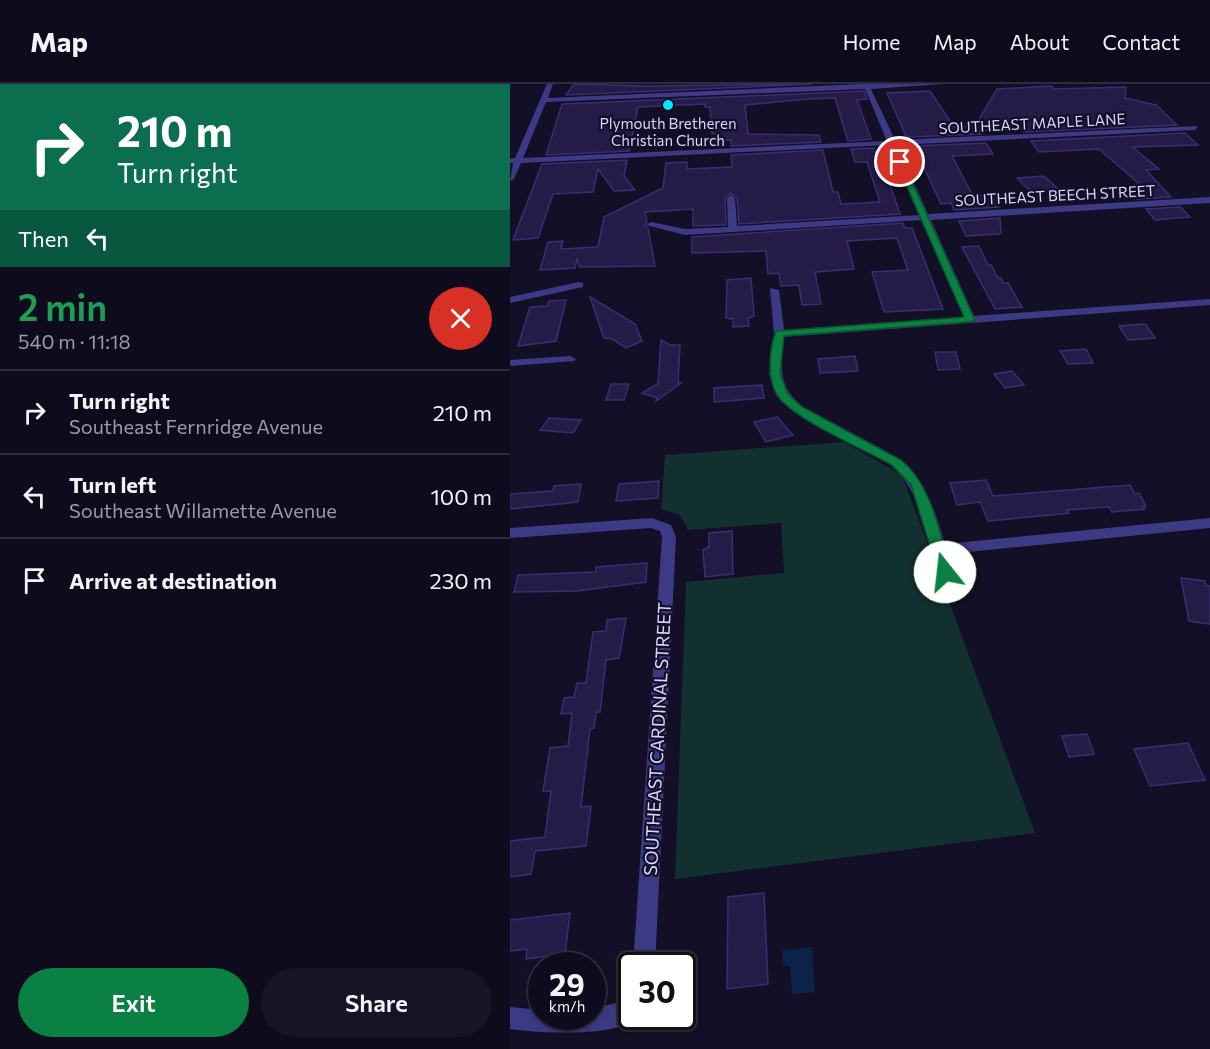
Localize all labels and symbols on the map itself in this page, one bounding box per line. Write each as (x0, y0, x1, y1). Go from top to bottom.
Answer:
marker: Plymouth Bretheren Christian Church (661, 98, 675, 112)
street label: SOUTHEAST MAPLE LANE (938, 109, 1126, 137)
place label: Plymouth Bretheren Christian Church (599, 114, 737, 149)
pin (874, 136, 925, 187)
street label: SOUTHEAST BEECH STREET (954, 181, 1156, 209)
position arrow (913, 540, 977, 604)
street label: SOUTHEAST CARDINAL STREET (639, 602, 675, 876)
speed limit sign: 30 (618, 952, 696, 1030)

